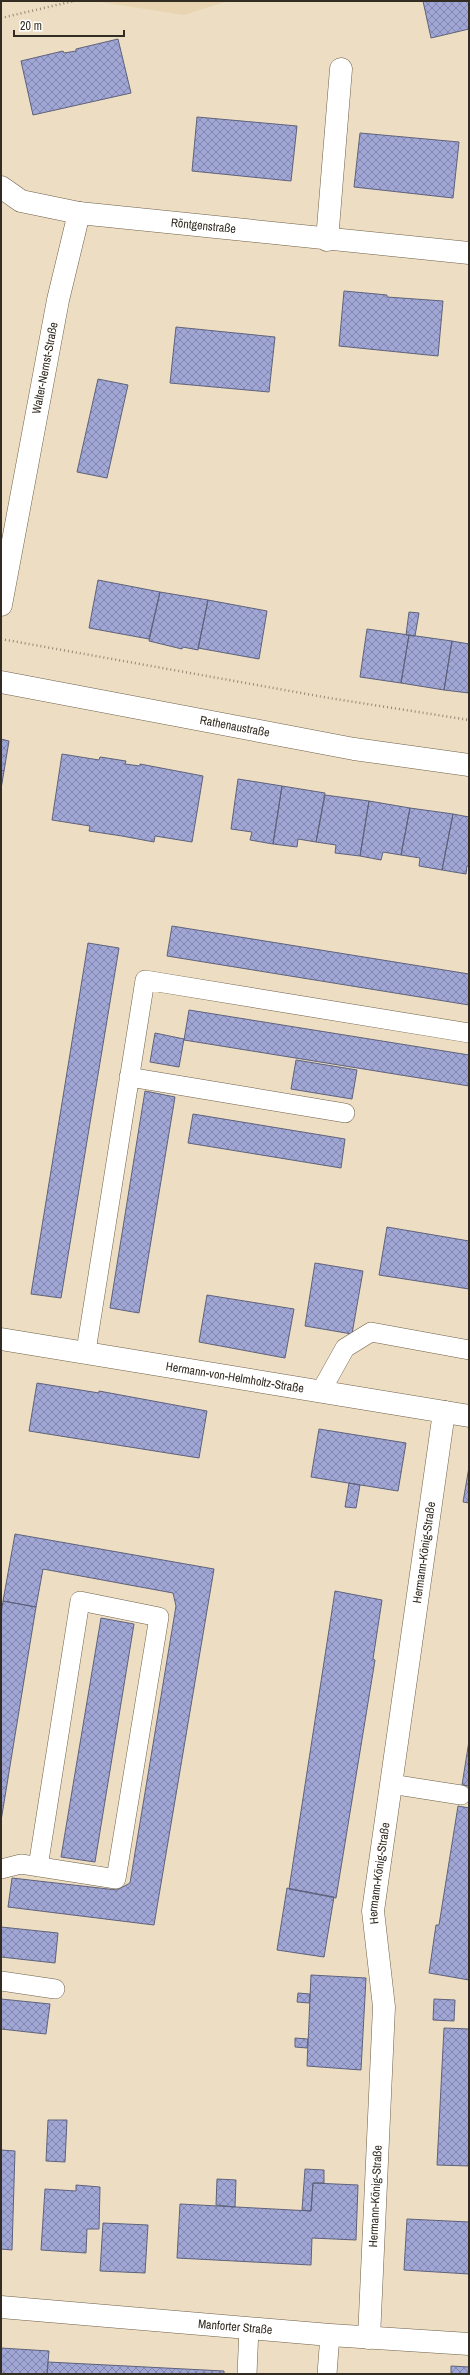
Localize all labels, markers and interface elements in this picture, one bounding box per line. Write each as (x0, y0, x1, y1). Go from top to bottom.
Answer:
scale bar (14, 12, 124, 38)
text: 20 m (20, 18, 42, 34)
street label: Röntgenstraße (170, 214, 237, 237)
street label: Walter-Nernst-Straße (28, 321, 62, 415)
street label: Rathenaustraße (199, 712, 271, 741)
street label: Hermann-von-Helmholtz-Straße (165, 1358, 305, 1397)
street label: Hermann-König-Straße (409, 1501, 439, 1604)
street label: Hermann-König-Straße (365, 1821, 393, 1925)
street label: Hermann-König-Straße (365, 2145, 386, 2248)
street label: Manforter Straße (197, 2316, 273, 2338)

